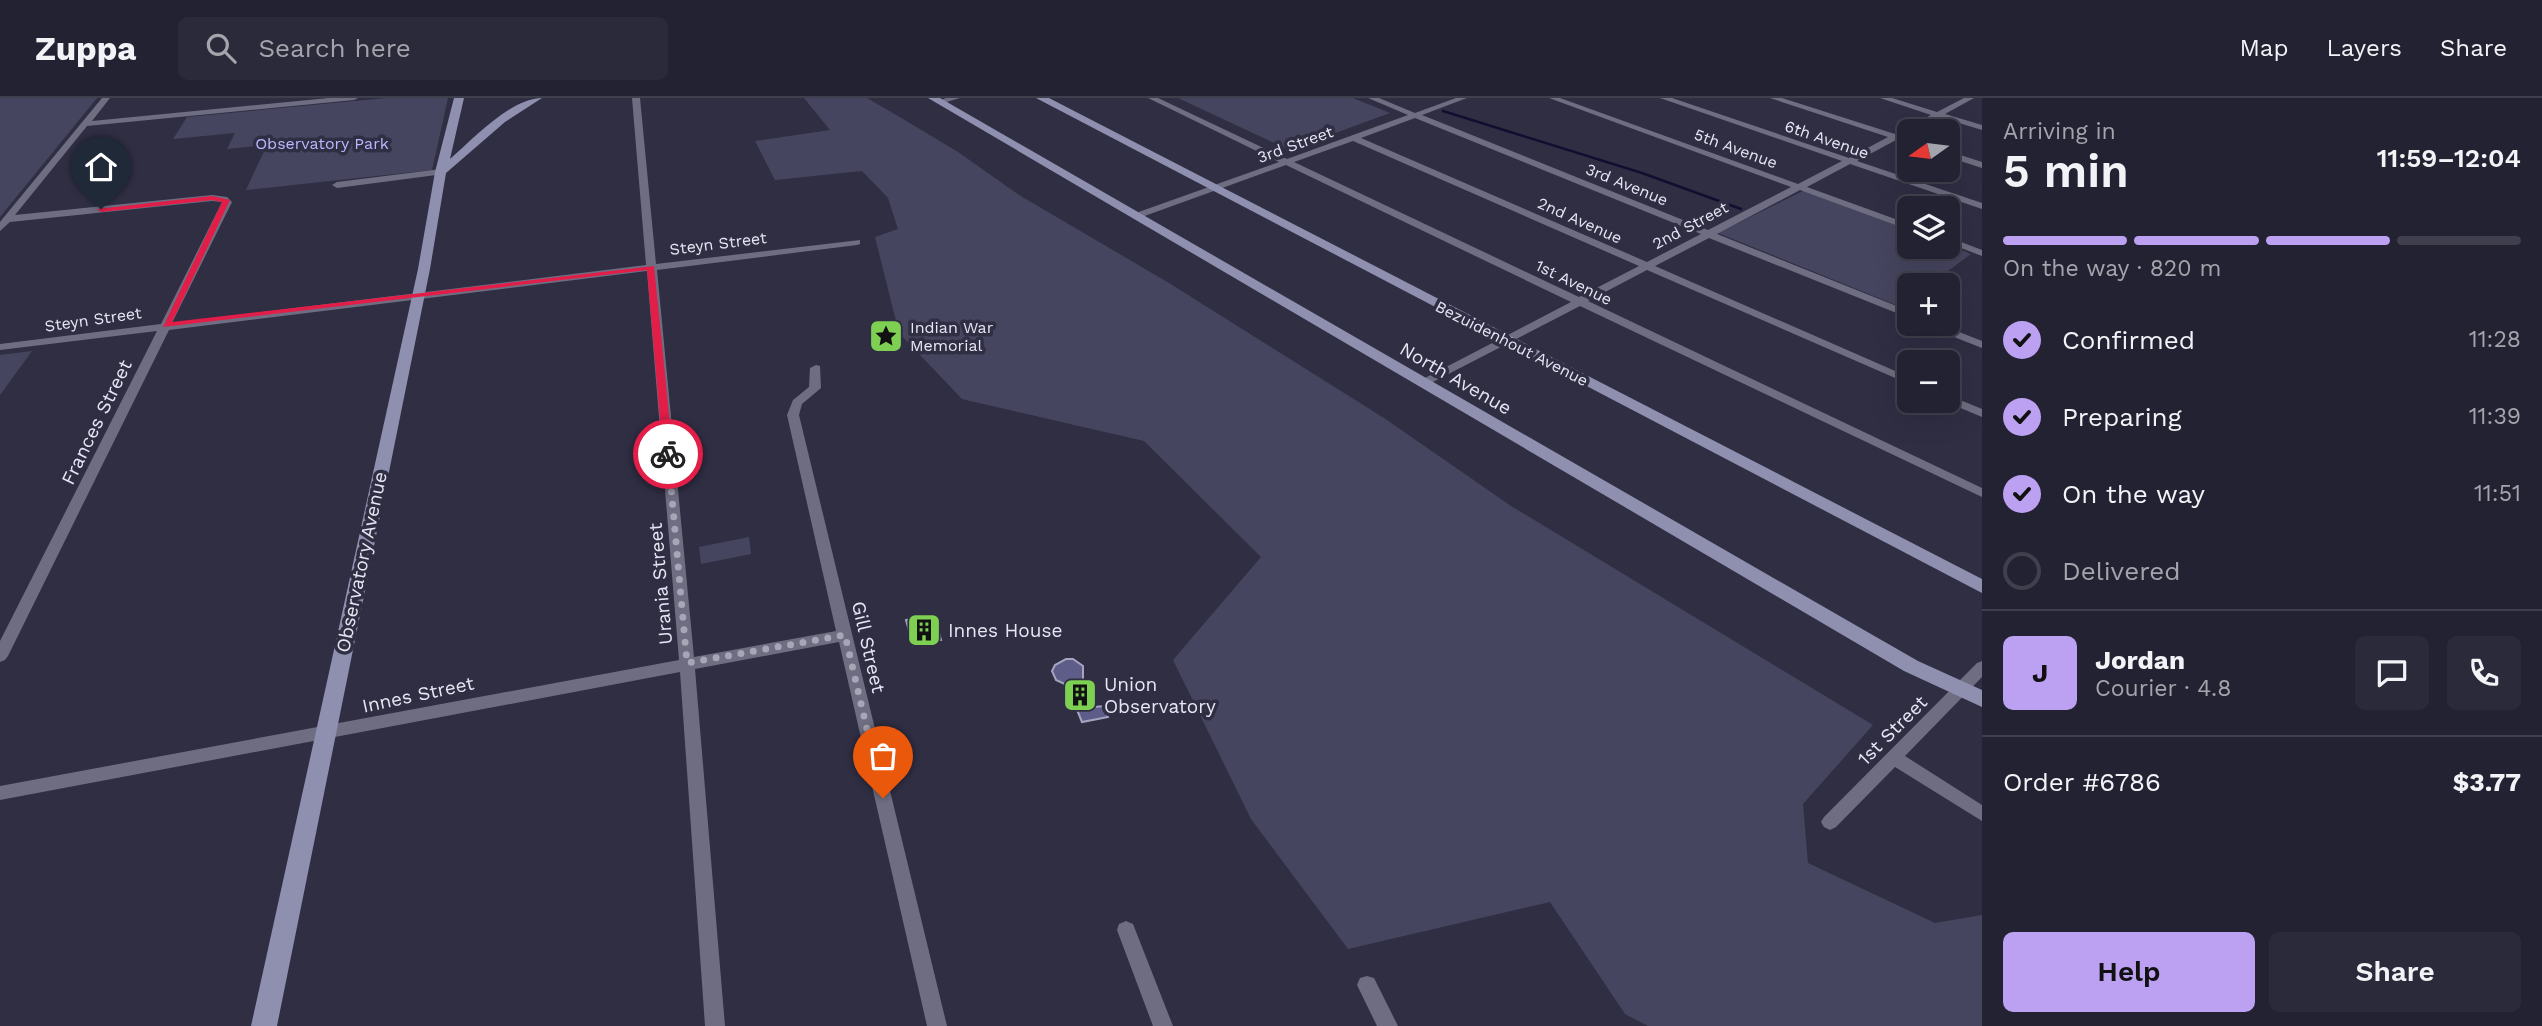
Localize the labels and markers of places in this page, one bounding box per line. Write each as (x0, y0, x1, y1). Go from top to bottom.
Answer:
pin (71, 137, 131, 209)
place icon: Indian War Memorial (867, 317, 905, 355)
place label: Indian War Memorial (910, 318, 994, 355)
building icon: Innes House (905, 611, 943, 649)
place label: Innes House (948, 619, 1062, 642)
place label: Union Observatory (1104, 673, 1216, 718)
building icon: Union Observatory (1061, 676, 1099, 714)
pin (853, 726, 913, 798)

